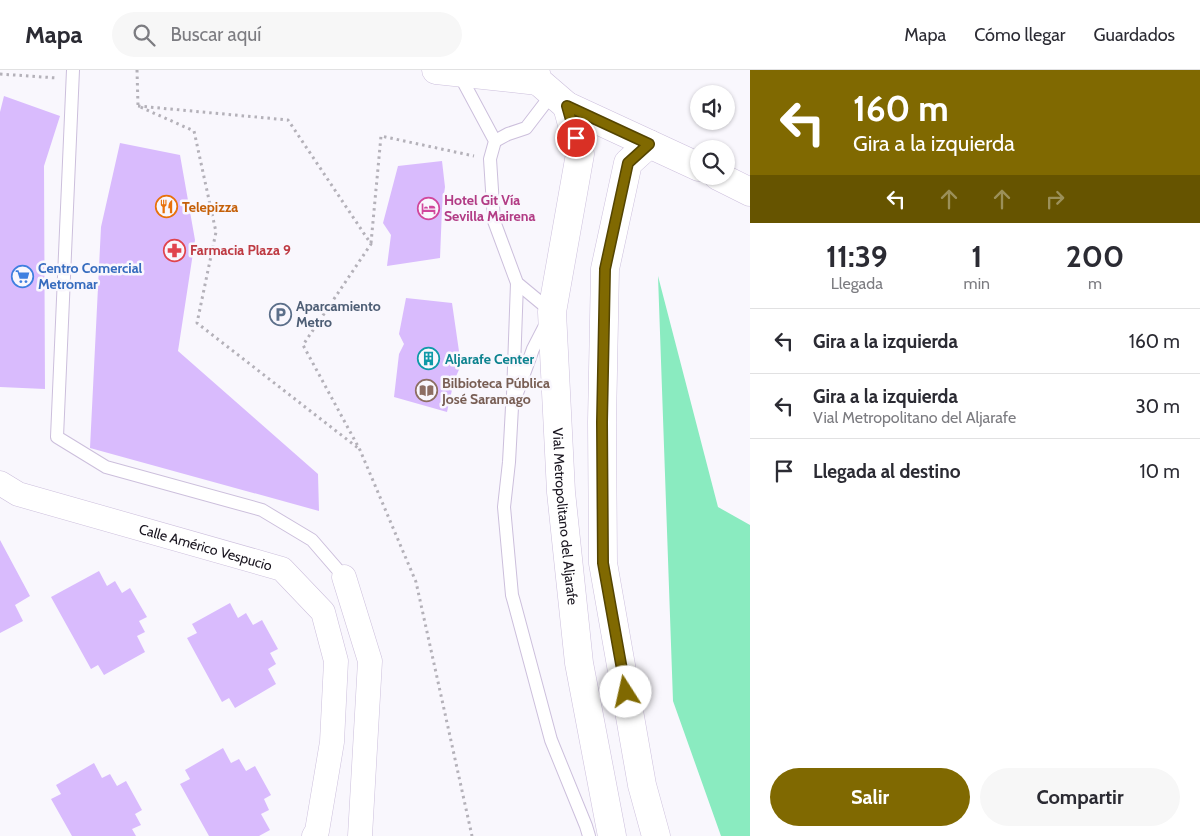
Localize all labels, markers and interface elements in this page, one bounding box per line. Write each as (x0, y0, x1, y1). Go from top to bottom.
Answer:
search box (112, 12, 462, 57)
text: Mapa (25, 20, 82, 49)
icon: search (130, 21, 158, 49)
text: Buscar aquí (170, 23, 261, 46)
text: Mapa (904, 24, 946, 46)
text: Cómo llegar (974, 24, 1066, 46)
text: Guardados (1094, 24, 1175, 46)
map controls (690, 85, 735, 185)
button: sound (690, 85, 735, 130)
text: 160 m (853, 87, 949, 130)
icon: left (770, 90, 835, 155)
pin (555, 117, 597, 159)
icon: arrive (562, 124, 590, 152)
text: Gira a la izquierda (853, 130, 1015, 157)
button: search (690, 140, 735, 185)
icon: left (882, 185, 910, 213)
icon: ahead (935, 185, 963, 213)
icon: ahead (988, 185, 1016, 213)
icon: right (1041, 185, 1069, 213)
place label: Hotel Git Vía Sevilla Mairena (444, 191, 535, 225)
restaurant icon: Telepizza (154, 195, 178, 219)
hotel icon: Hotel Git Vía Sevilla Mairena (416, 196, 440, 220)
place label: Telepizza (182, 198, 238, 216)
pharmacy icon: Farmacia Plaza 9 (162, 238, 186, 262)
text: 11:39 (826, 238, 888, 275)
text: 1 (971, 238, 982, 275)
text: 200 (1066, 238, 1124, 275)
place label: Farmacia Plaza 9 (190, 241, 291, 259)
place label: Centro Comercial Metromar (38, 259, 143, 293)
supermarket icon: Centro Comercial Metromar (10, 264, 34, 288)
text: Llegada (831, 274, 883, 293)
text: min (964, 274, 990, 293)
text: m (1088, 274, 1102, 293)
place label: Aparcamiento Metro (296, 297, 381, 331)
parking icon: Aparcamiento Metro (268, 302, 292, 326)
icon: left (770, 327, 798, 355)
text: Gira a la izquierda (813, 330, 958, 353)
text: 160 m (1129, 330, 1180, 353)
building icon: Aljarafe Center (417, 347, 441, 371)
place label: Aljarafe Center (445, 350, 534, 368)
place label: Bilbioteca Pública José Saramago (441, 374, 550, 408)
library icon: Bilbioteca Pública José Saramago (414, 379, 438, 403)
text: Gira a la izquierda (813, 385, 958, 408)
icon: left (770, 392, 798, 420)
text: 30 m (1136, 395, 1180, 418)
text: Vial Metropolitano del Aljarafe (813, 408, 1016, 427)
street label: Vial Metropolitano del Aljarafe (549, 427, 582, 606)
icon: arrive (770, 457, 798, 485)
text: Llegada al destino (813, 460, 960, 483)
text: 10 m (1140, 460, 1180, 483)
street label: Calle Américo Vespucio (137, 520, 274, 575)
position arrow (599, 665, 651, 717)
button: Salir (770, 768, 970, 826)
button: Compartir (980, 768, 1180, 826)

